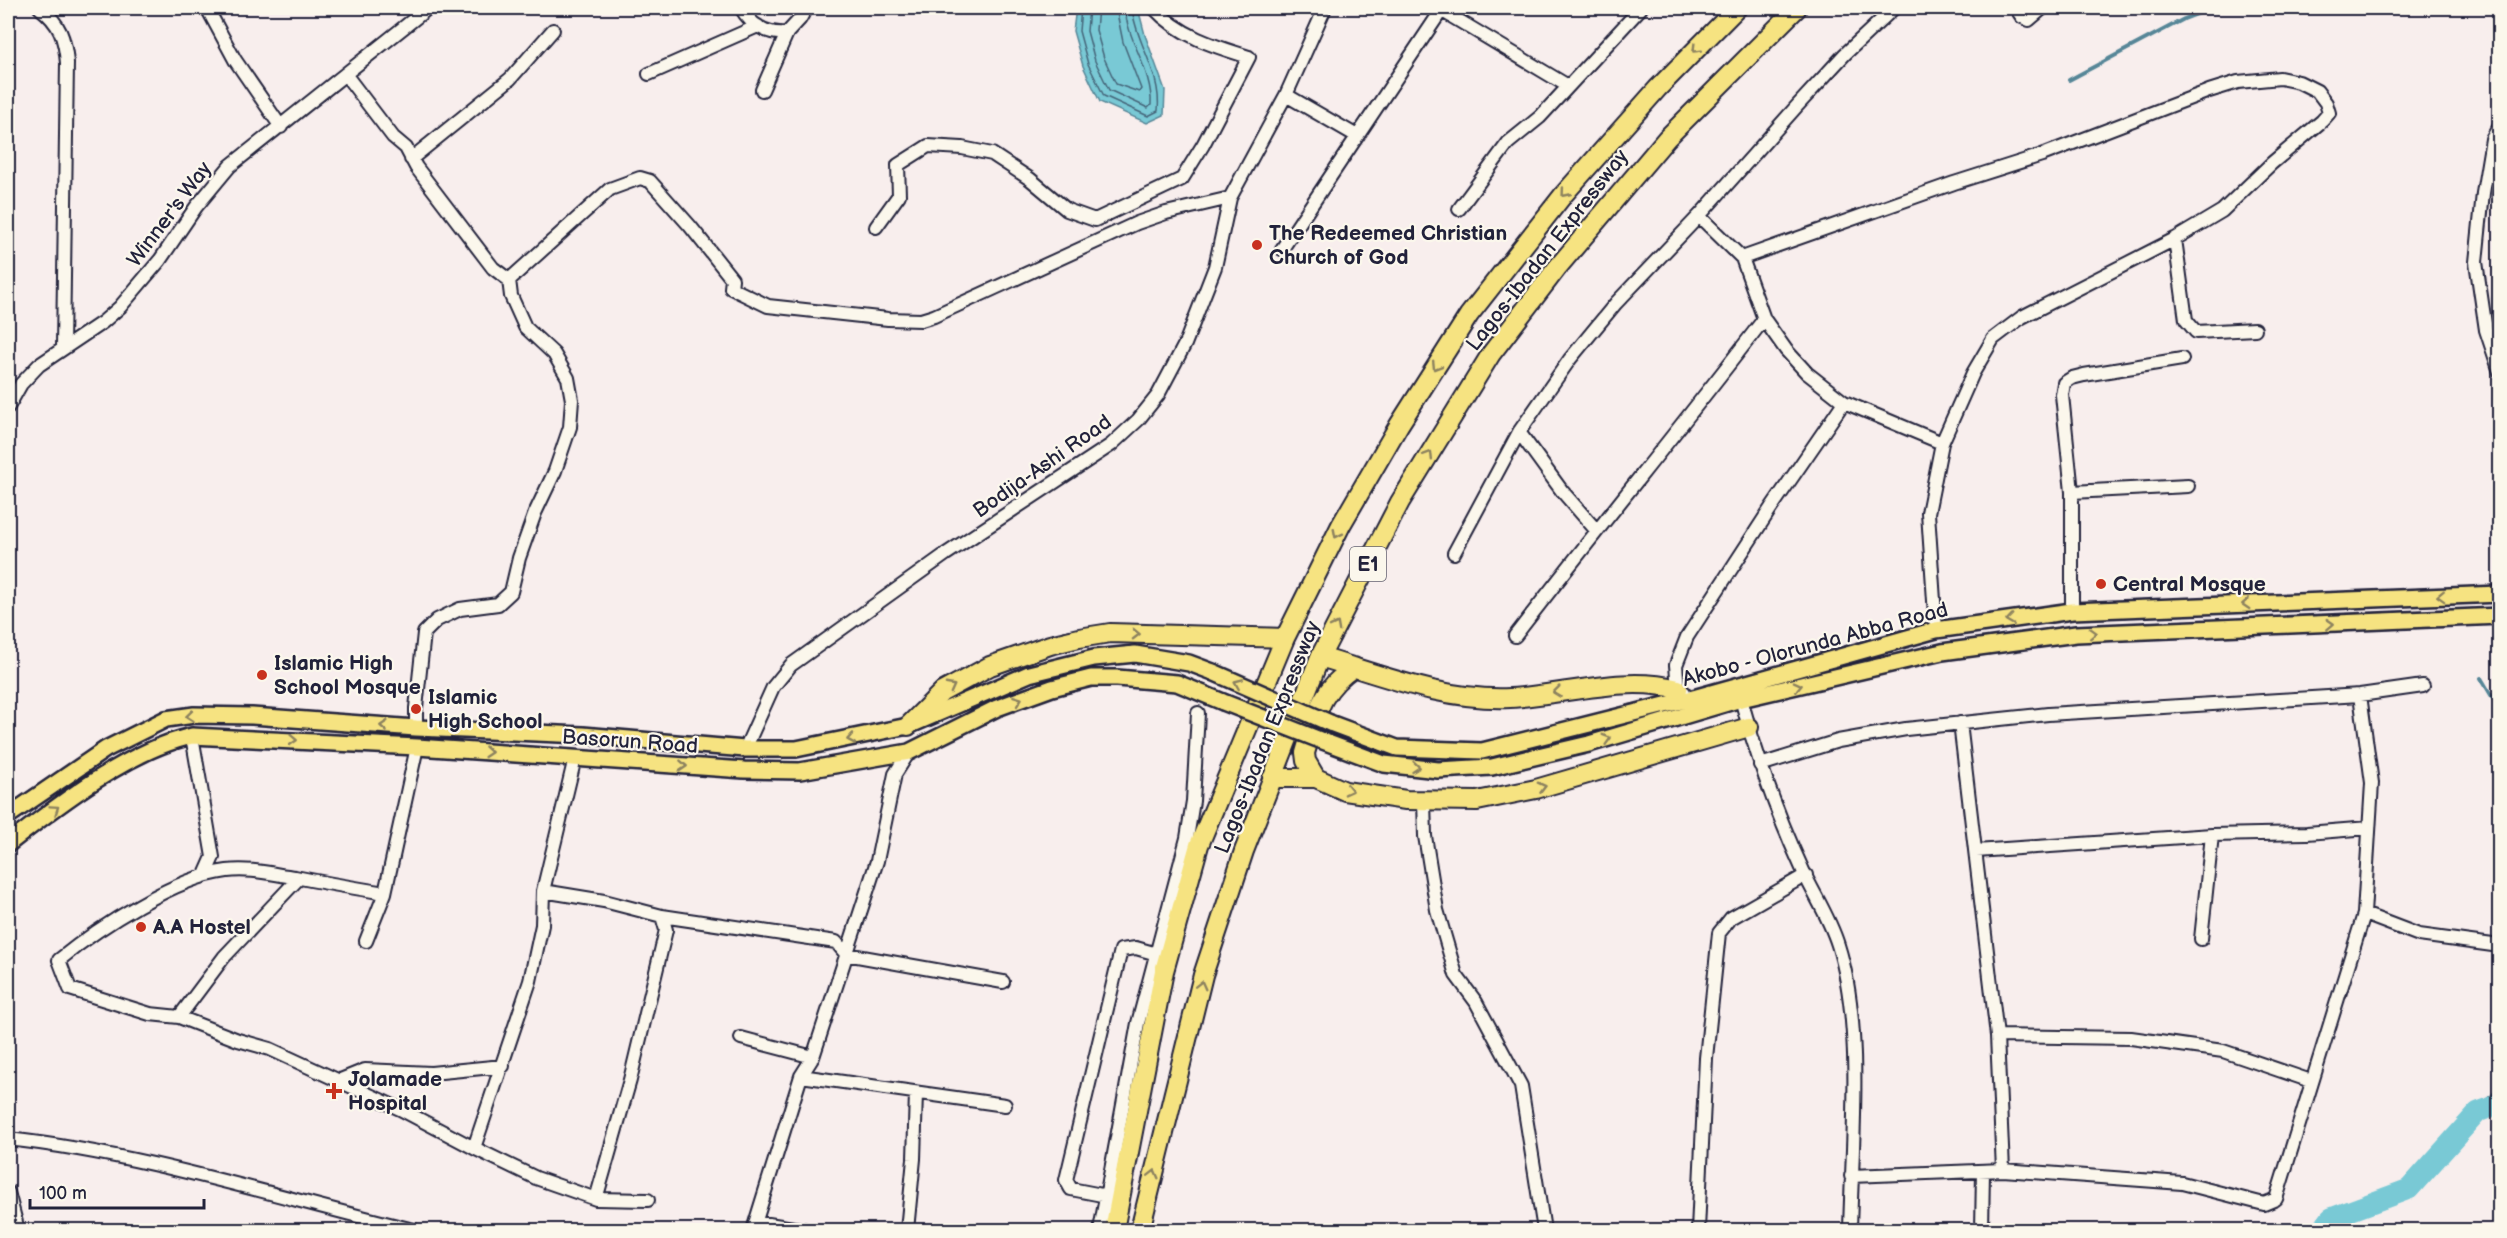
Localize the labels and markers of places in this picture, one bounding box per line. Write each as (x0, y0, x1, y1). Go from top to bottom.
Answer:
place label: The Redeemed Christian Church of God (1269, 221, 1507, 270)
marker: The Redeemed Christian Church of God (1250, 238, 1264, 252)
place label: Central Mosque (2113, 572, 2266, 597)
marker: Central Mosque (2094, 577, 2108, 591)
place label: Islamic High School Mosque (274, 651, 421, 700)
marker: Islamic High School Mosque (255, 668, 269, 682)
place label: Islamic High School (428, 685, 543, 734)
marker: Islamic High School (409, 702, 423, 716)
place label: A.A Hostel (152, 915, 251, 940)
marker: A.A Hostel (134, 920, 148, 934)
place label: Jolamade Hospital (348, 1067, 442, 1116)
marker: Jolamade Hospital (325, 1082, 343, 1100)

